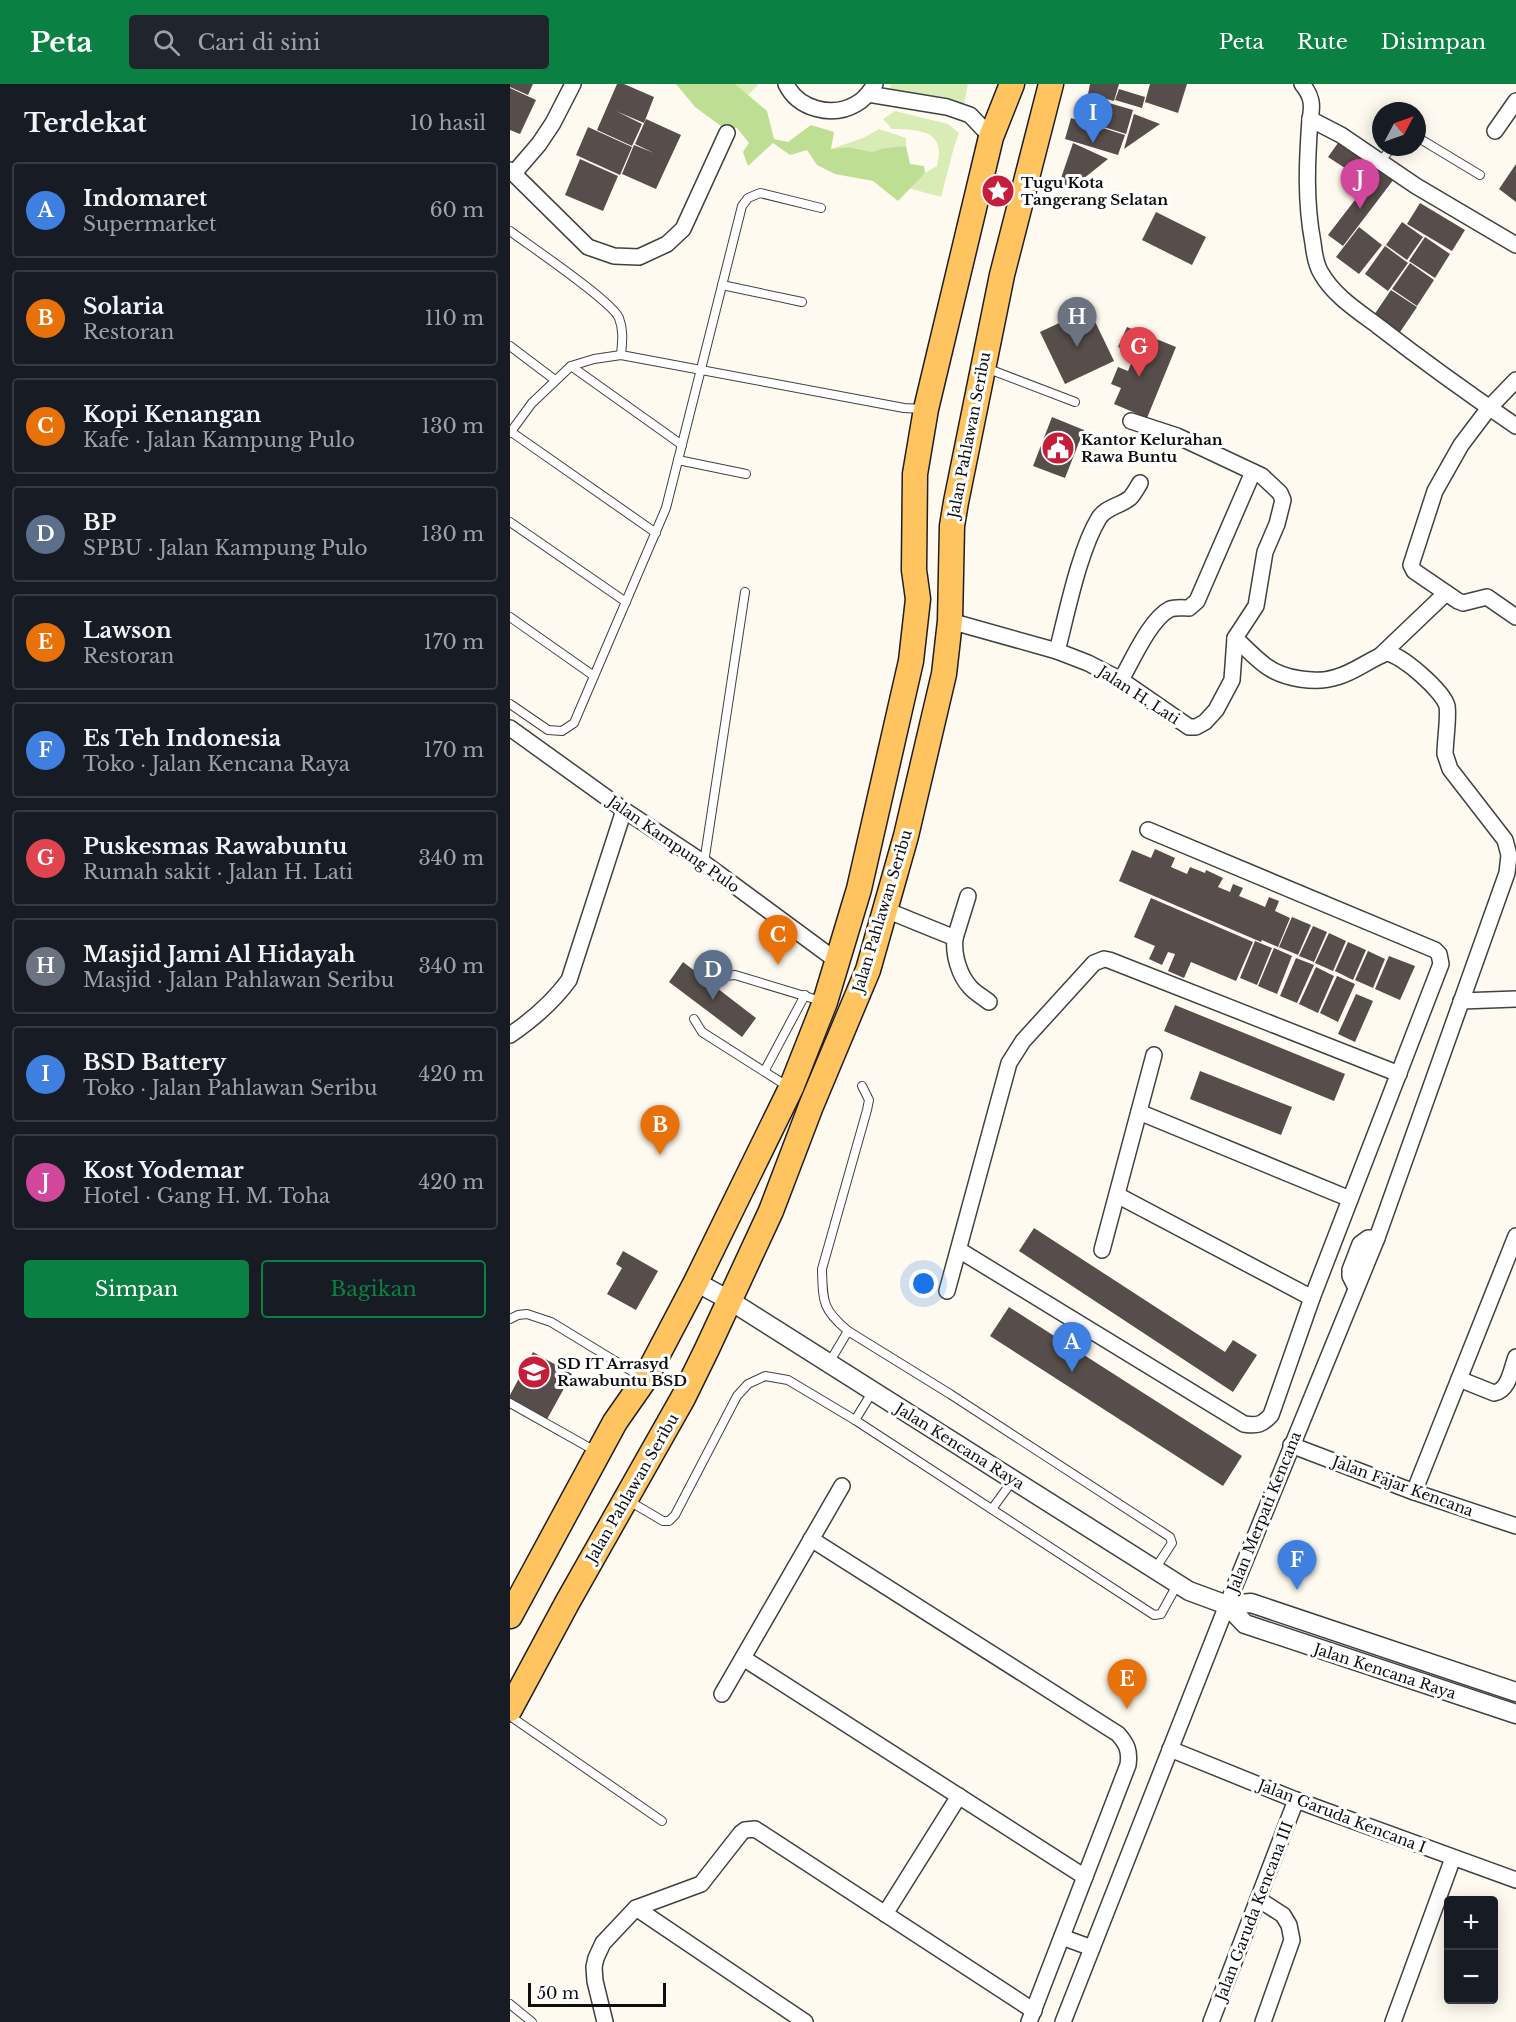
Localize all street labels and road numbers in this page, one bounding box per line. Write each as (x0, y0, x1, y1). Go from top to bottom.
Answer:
street label: Jalan Pahlawan Seribu (943, 350, 994, 522)
street label: Jalan H. Lati (1093, 660, 1183, 728)
street label: Jalan Kampung Pulo (603, 790, 744, 897)
street label: Jalan Pahlawan Seribu (848, 827, 916, 997)
street label: Jalan Kencana Raya (890, 1398, 1029, 1494)
street label: Jalan Pahlawan Seribu (580, 1410, 683, 1568)
street label: Jalan Merpati Kencana (1222, 1428, 1305, 1597)
street label: Jalan Fajar Kencana (1328, 1451, 1477, 1521)
street label: Jalan Kencana Raya (1310, 1638, 1459, 1703)
street label: Jalan Garuda Kencana I (1253, 1774, 1429, 1857)
street label: Jalan Garuda Kencana III (1210, 1819, 1297, 2005)

